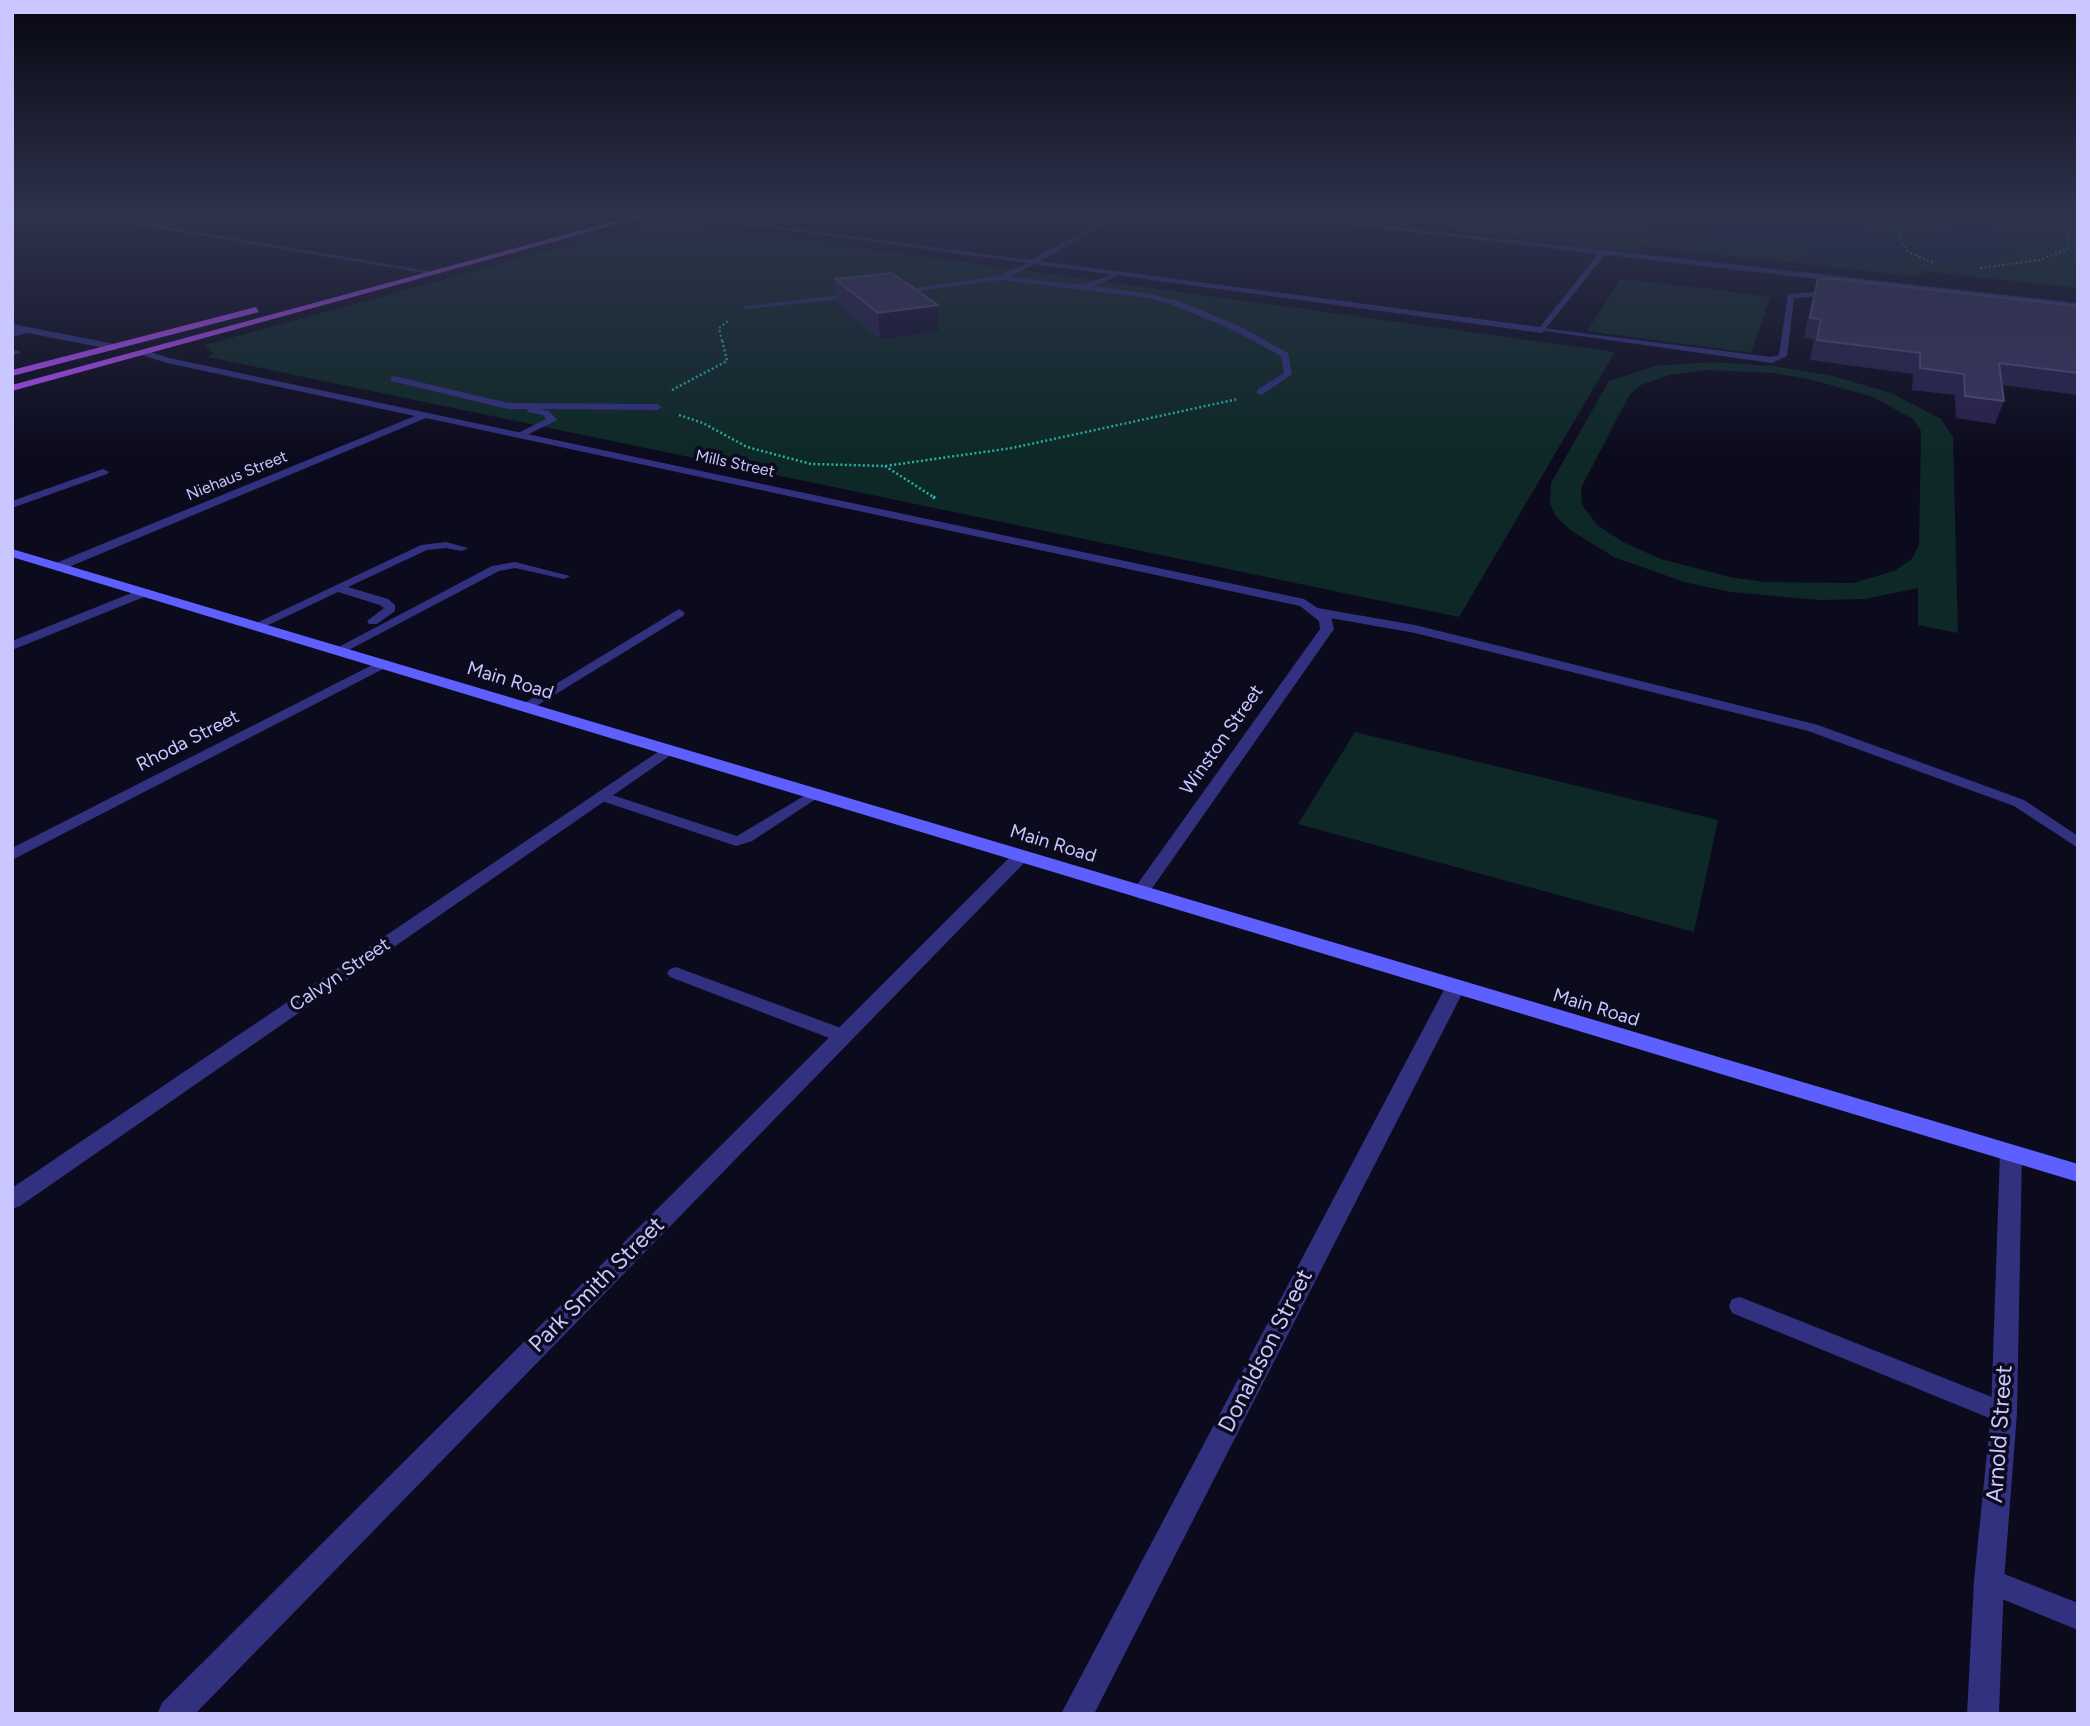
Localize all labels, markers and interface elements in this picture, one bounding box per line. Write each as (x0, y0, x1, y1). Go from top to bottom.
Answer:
street label: Mills Street (694, 446, 776, 482)
street label: Niehaus Street (184, 447, 290, 505)
street label: Main Road (464, 657, 556, 705)
street label: Winston Street (1176, 681, 1268, 799)
street label: Rhoda Street (133, 705, 243, 777)
street label: Main Road (1007, 820, 1099, 868)
street label: Calvyn Street (286, 933, 394, 1017)
street label: Main Road (1550, 984, 1642, 1032)
street label: Park Smith Street (524, 1212, 670, 1358)
street label: Donaldson Street (1213, 1265, 1319, 1437)
street label: Arnold Street (1981, 1364, 2019, 1504)

